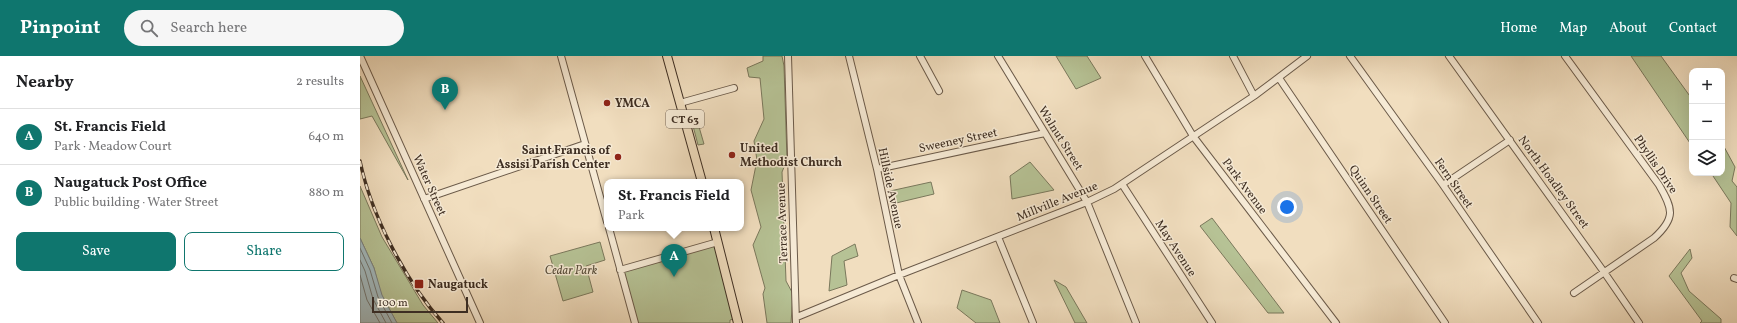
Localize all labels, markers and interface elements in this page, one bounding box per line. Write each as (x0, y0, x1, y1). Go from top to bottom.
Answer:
search box (124, 10, 404, 46)
text: Pinpoint (20, 15, 100, 41)
icon: search (138, 17, 160, 39)
text: Search here (170, 18, 247, 39)
text: Home (1500, 19, 1537, 38)
text: Map (1559, 19, 1587, 38)
text: About (1609, 19, 1647, 38)
text: Contact (1669, 19, 1717, 38)
map controls (1689, 68, 1725, 176)
button: + (1689, 68, 1725, 104)
text: Nearby (16, 71, 74, 94)
text: 2 results (296, 73, 344, 91)
pin: B (432, 77, 458, 110)
place label: YMCA (615, 96, 650, 112)
marker: YMCA (602, 98, 612, 108)
street label: Walnut Street (1034, 103, 1086, 174)
button: − (1689, 104, 1725, 140)
road number: CT 63 (666, 110, 704, 128)
text: St. Francis Field (54, 117, 166, 138)
street label: Sweeney Street (917, 125, 999, 157)
text: A (24, 128, 34, 146)
text: 640 m (308, 128, 344, 146)
street label: Phyllis Drive (1630, 132, 1681, 197)
street label: North Hoadley Street (1514, 133, 1592, 232)
text: Park · Meadow Court (54, 138, 172, 156)
button: layers (1689, 140, 1725, 176)
place label: United Methodist Church (740, 141, 842, 171)
place label: Saint Francis of Assisi Parish Center (496, 143, 611, 173)
street label: Hillside Avenue (874, 146, 907, 231)
marker: United Methodist Church (727, 150, 737, 160)
street label: Water Street (408, 152, 450, 219)
marker: Saint Francis of Assisi Parish Center (613, 152, 623, 162)
street label: Park Avenue (1218, 155, 1271, 218)
street label: Fern Street (1430, 155, 1476, 212)
street label: Quinn Street (1345, 162, 1396, 227)
text: Naugatuck Post Office (54, 173, 207, 194)
street label: Millville Avenue (1014, 178, 1101, 226)
popup (604, 179, 744, 231)
street label: Terrace Avenue (774, 182, 792, 264)
text: B (25, 184, 33, 202)
text: 880 m (309, 184, 344, 202)
text: St. Francis Field (618, 186, 730, 207)
text: Public building · Water Street (54, 194, 218, 212)
your location (1277, 197, 1297, 217)
text: Park (618, 207, 645, 225)
street label: May Avenue (1151, 217, 1200, 280)
button: Save (16, 232, 176, 271)
button: Share (184, 232, 344, 271)
pin: A (661, 244, 687, 277)
park label: Cedar Park (545, 263, 598, 279)
place label: Naugatuck (428, 277, 489, 293)
marker: Naugatuck (413, 278, 425, 290)
scale bar (372, 295, 468, 314)
text: 100 m (378, 296, 408, 311)

